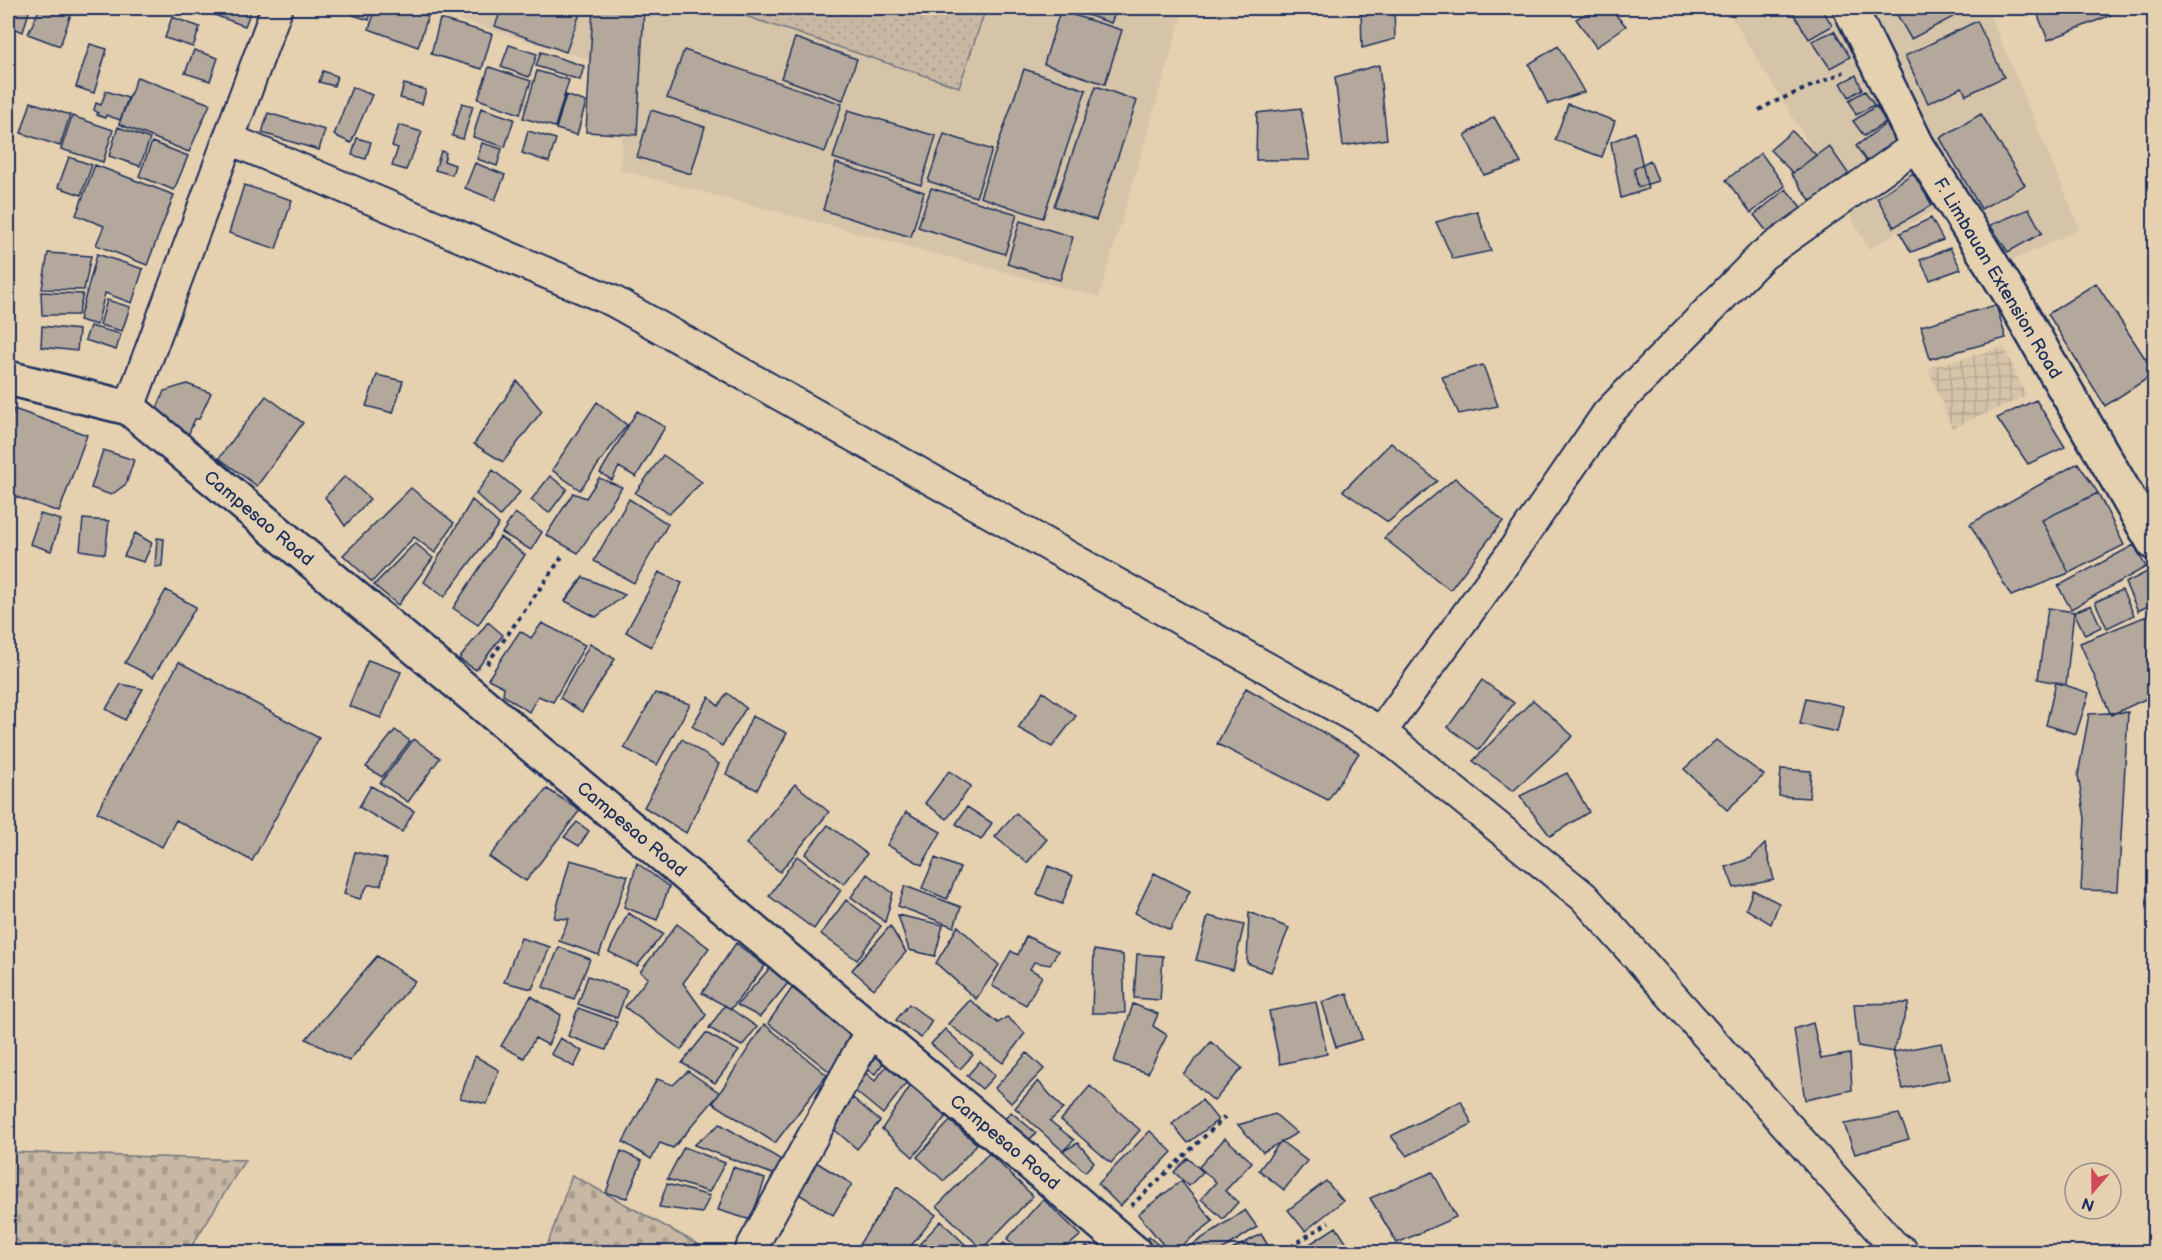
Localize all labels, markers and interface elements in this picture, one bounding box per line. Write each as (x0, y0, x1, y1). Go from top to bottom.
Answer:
street label: F. Limbauan Extension Road (1929, 174, 2066, 383)
street label: Campesao Road (200, 466, 318, 570)
street label: Campesao Road (573, 777, 691, 881)
street label: Campesao Road (946, 1090, 1064, 1194)
north arrow (2063, 1161, 2123, 1221)
text: N (2079, 1193, 2097, 1215)

